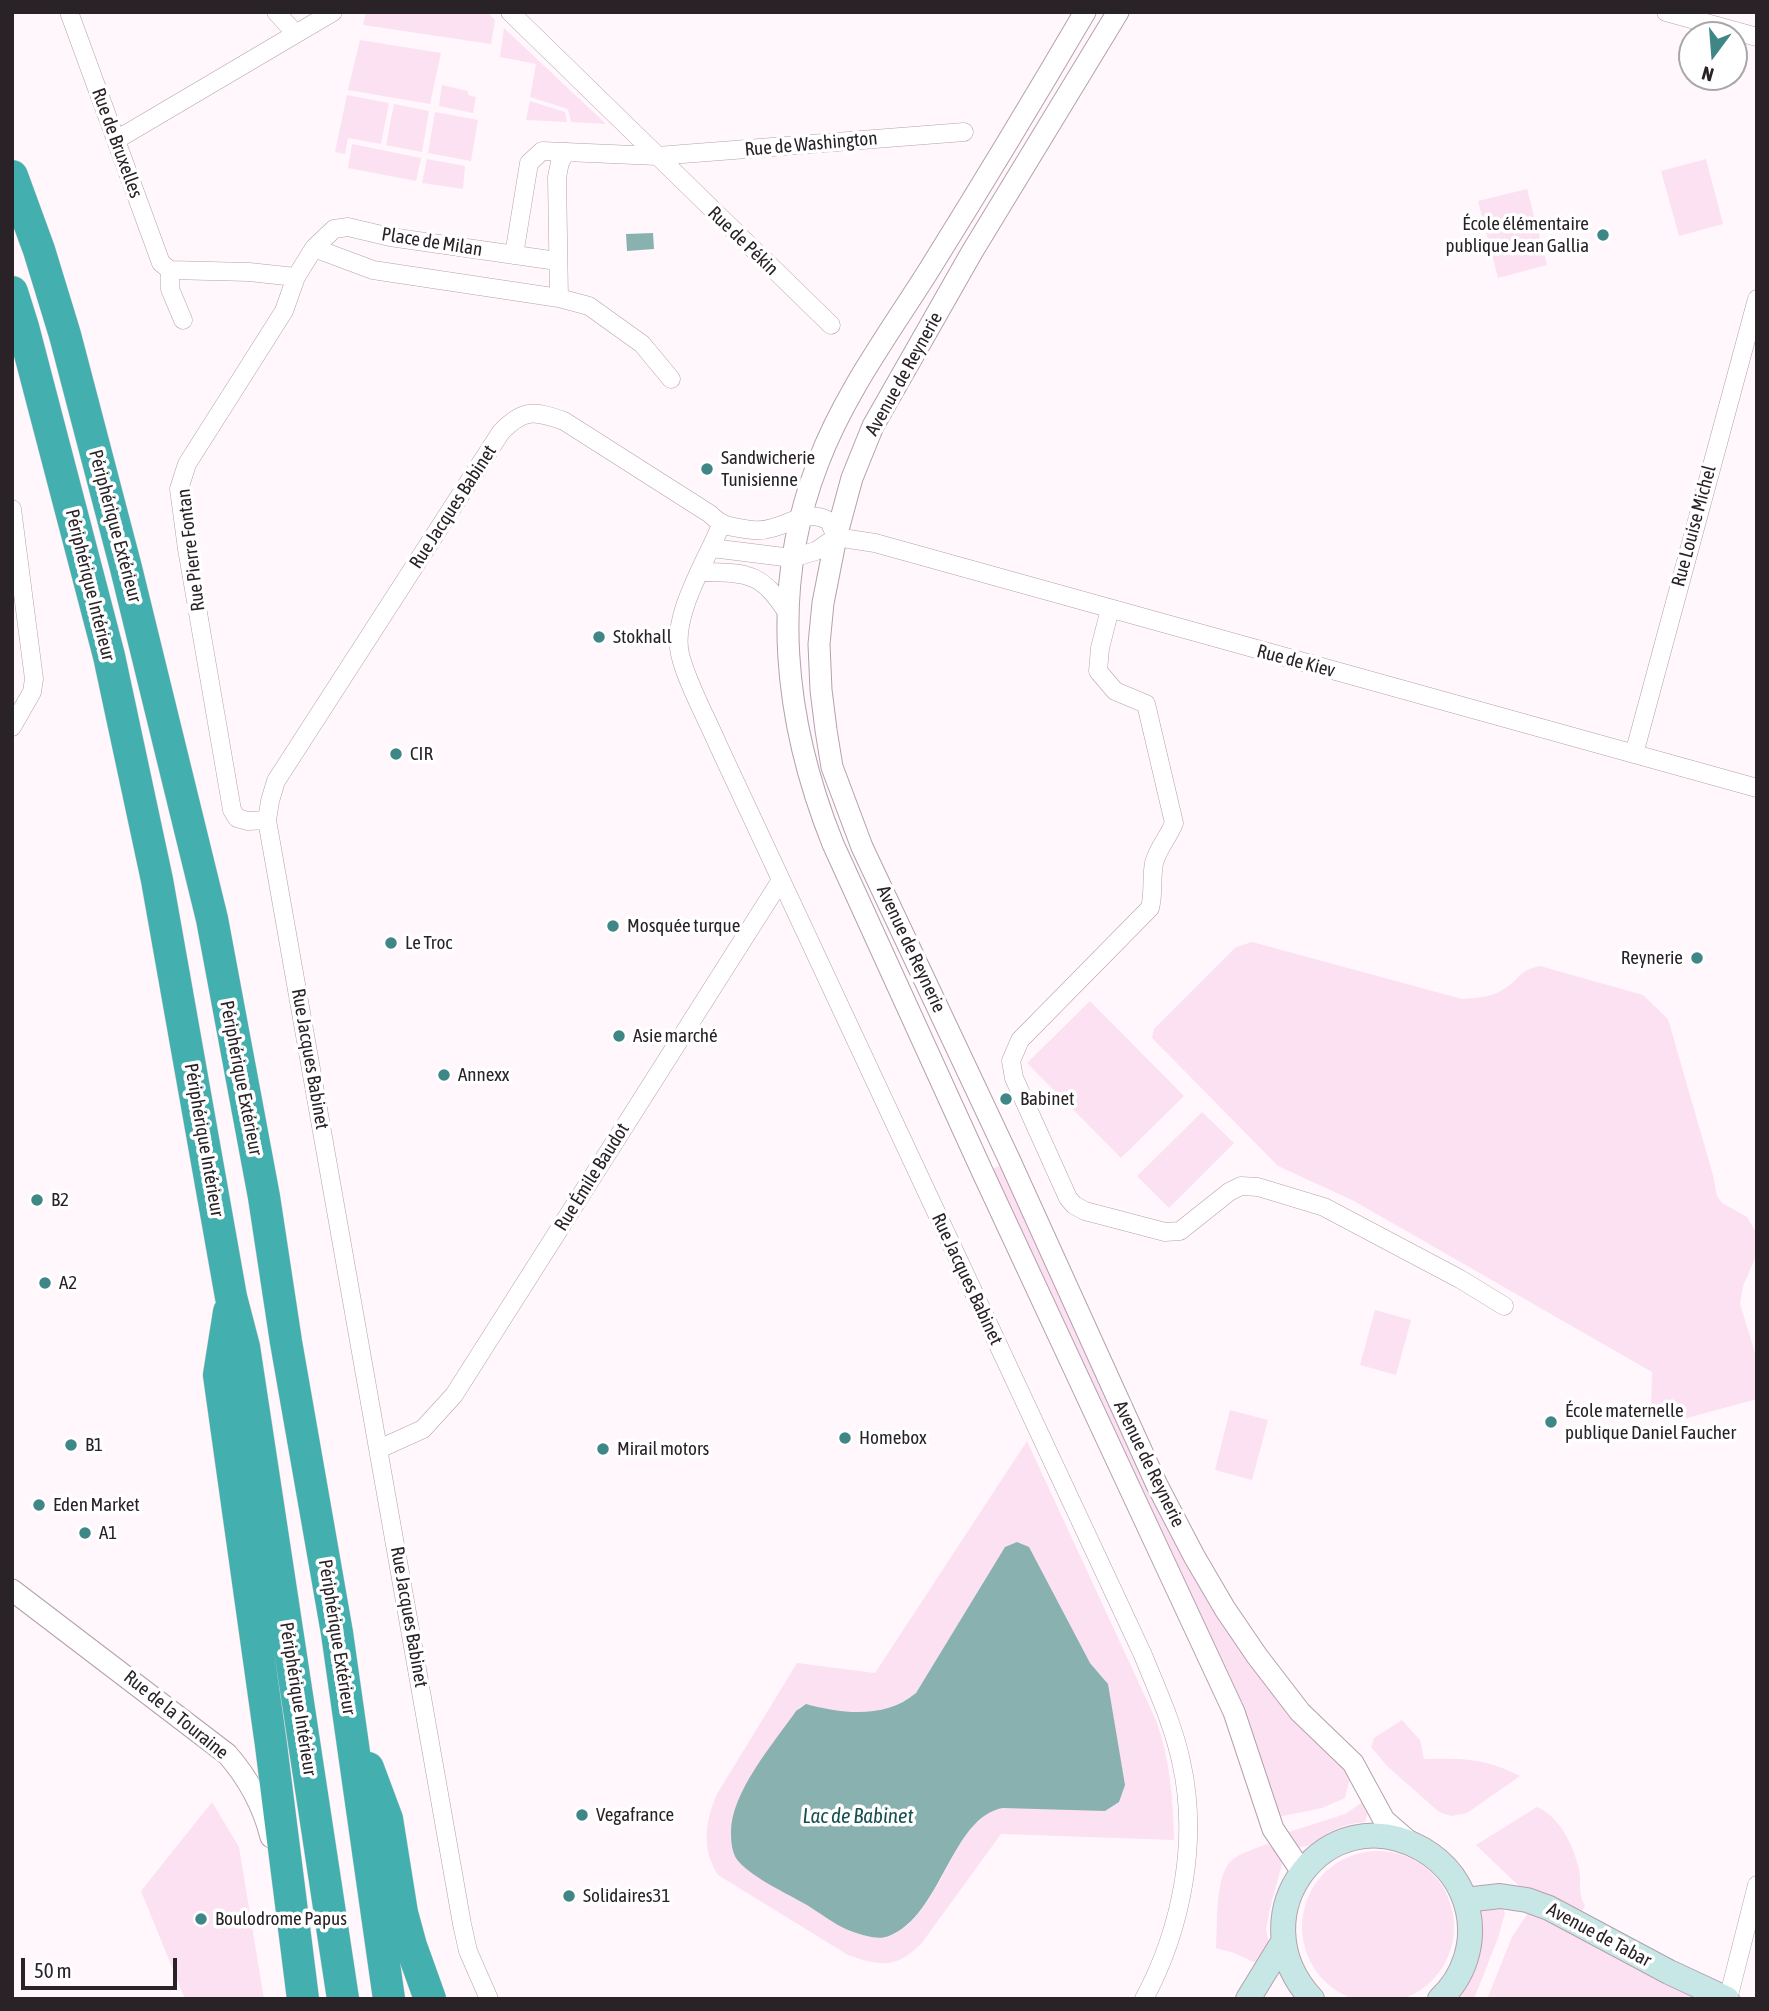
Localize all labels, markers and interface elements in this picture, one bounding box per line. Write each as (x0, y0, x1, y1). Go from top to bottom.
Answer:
north arrow (1678, 21, 1748, 91)
text: N (1699, 62, 1716, 86)
street label: Rue de Bruxelles (87, 85, 147, 201)
street label: Rue de Washington (744, 127, 878, 161)
street label: Rue de Pékin (703, 202, 783, 280)
place label: École élémentaire publique Jean Gallia (1445, 213, 1589, 257)
street label: Place de Milan (380, 223, 484, 261)
marker: École élémentaire publique Jean Gallia (1595, 227, 1611, 243)
street label: Avenue de Reynerie (861, 308, 947, 440)
street label: Rue Jacques Babinet (405, 441, 501, 573)
street label: Périphérique Extérieur (84, 447, 146, 605)
place label: Sandwicherie Tunisienne (721, 447, 815, 491)
marker: Sandwicherie Tunisienne (699, 461, 715, 477)
street label: Rue Louise Michel (1667, 463, 1721, 589)
street label: Rue Pierre Fontan (172, 487, 210, 613)
street label: Périphérique Intérieur (60, 507, 120, 663)
place label: Stokhall (613, 626, 672, 648)
marker: Stokhall (591, 629, 607, 645)
street label: Rue de Kiev (1254, 640, 1338, 682)
place label: CIR (410, 743, 433, 765)
marker: CIR (388, 746, 404, 762)
street label: Avenue de Reynerie (872, 882, 950, 1016)
place label: Mosquée turque (627, 915, 740, 937)
marker: Mosquée turque (605, 918, 621, 934)
place label: Le Troc (405, 932, 452, 954)
marker: Le Troc (383, 935, 399, 951)
place label: Reynerie (1621, 947, 1683, 969)
marker: Reynerie (1689, 950, 1705, 966)
street label: Rue Jacques Babinet (286, 987, 334, 1131)
street label: Périphérique Extérieur (215, 999, 267, 1157)
place label: Asie marché (633, 1025, 718, 1047)
marker: Asie marché (611, 1028, 627, 1044)
street label: Périphérique Intérieur (179, 1062, 229, 1218)
place label: Annexx (458, 1064, 510, 1086)
marker: Annexx (436, 1067, 452, 1083)
place label: Babinet (1020, 1088, 1075, 1110)
marker: Babinet (998, 1091, 1014, 1107)
street label: Rue Émile Baudot (550, 1119, 634, 1235)
place label: B2 (51, 1189, 69, 1211)
marker: B2 (29, 1192, 45, 1208)
street label: Rue Jacques Babinet (927, 1210, 1007, 1348)
place label: A2 (59, 1272, 77, 1294)
marker: A2 (37, 1275, 53, 1291)
street label: Avenue de Reynerie (1109, 1397, 1189, 1531)
place label: École maternelle publique Daniel Faucher (1565, 1400, 1736, 1444)
marker: École maternelle publique Daniel Faucher (1543, 1414, 1559, 1430)
place label: Homebox (859, 1427, 927, 1449)
marker: Homebox (837, 1430, 853, 1446)
place label: B1 (85, 1434, 103, 1456)
marker: B1 (63, 1437, 79, 1453)
place label: Mirail motors (617, 1438, 709, 1460)
marker: Mirail motors (595, 1441, 611, 1457)
place label: Eden Market (53, 1494, 140, 1516)
marker: Eden Market (31, 1497, 47, 1513)
place label: A1 (99, 1522, 117, 1544)
marker: A1 (77, 1525, 93, 1541)
street label: Rue Jacques Babinet (385, 1545, 433, 1689)
street label: Périphérique Extérieur (313, 1558, 361, 1716)
street label: Périphérique Intérieur (275, 1621, 321, 1777)
street label: Rue de la Touraine (119, 1666, 233, 1764)
water label: Lac de Babinet (802, 1803, 914, 1829)
place label: Vegafrance (596, 1804, 674, 1826)
marker: Vegafrance (574, 1807, 590, 1823)
place label: Solidaires31 (583, 1885, 670, 1907)
marker: Solidaires31 (561, 1888, 577, 1904)
street label: Avenue de Tabar (1543, 1898, 1655, 1972)
place label: Boulodrome Papus (215, 1908, 347, 1930)
marker: Boulodrome Papus (193, 1911, 209, 1927)
scale bar (24, 1944, 180, 1988)
text: 50 m (34, 1958, 72, 1982)

